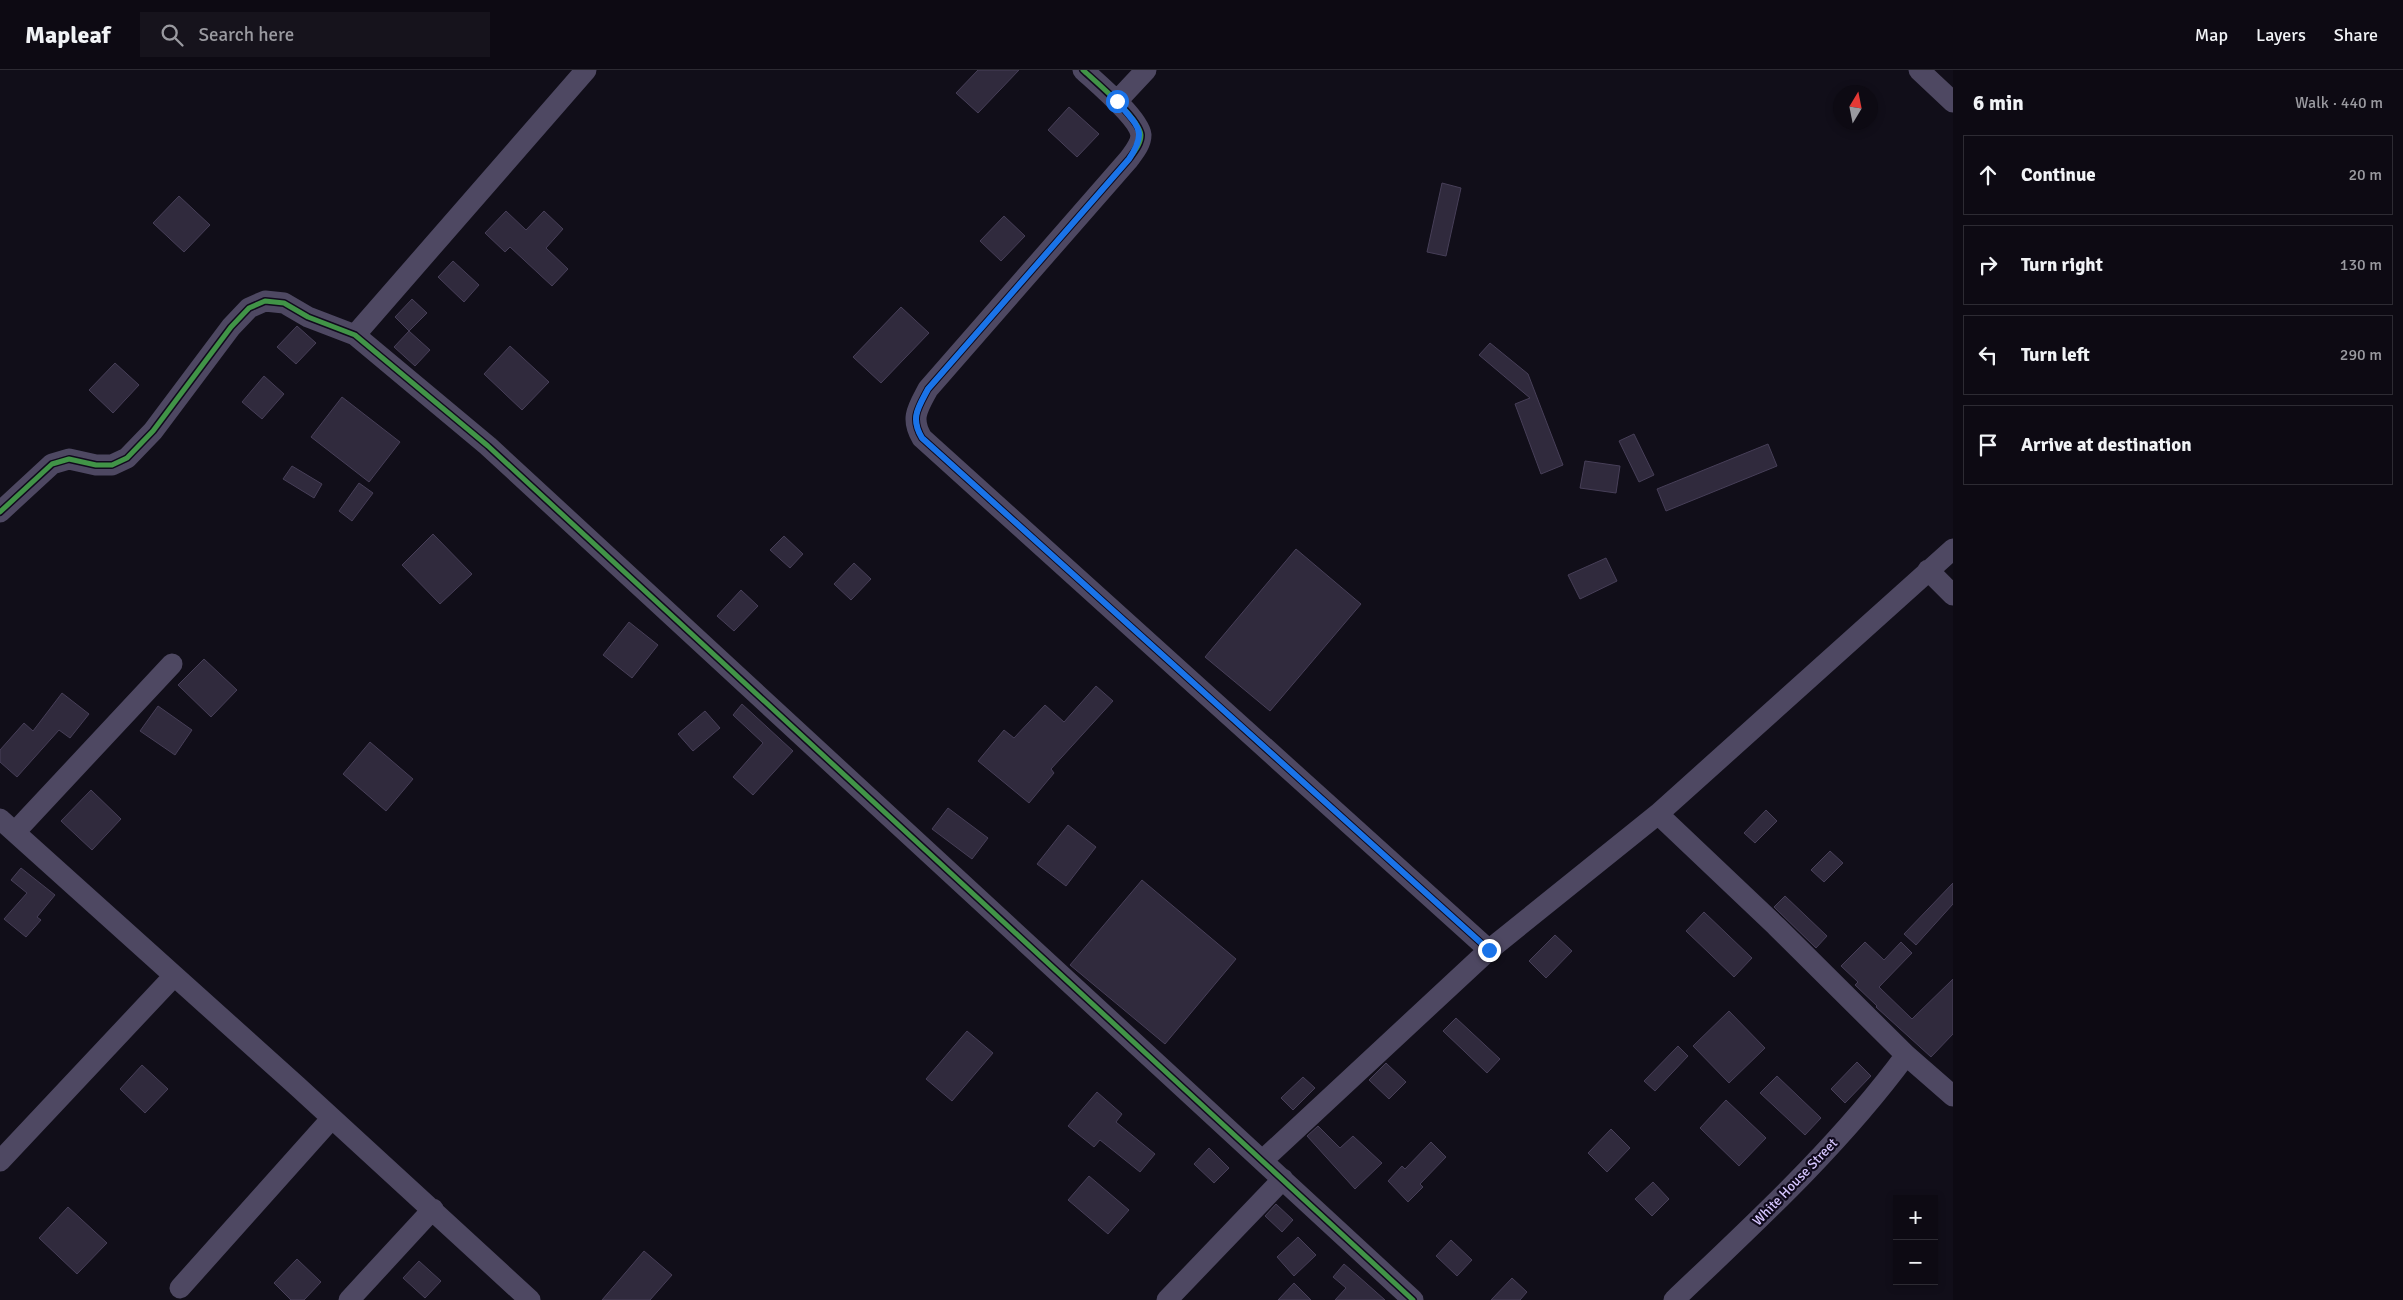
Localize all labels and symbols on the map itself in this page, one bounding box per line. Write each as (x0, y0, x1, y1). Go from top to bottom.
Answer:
north arrow (1833, 85, 1878, 130)
route start (1106, 90, 1129, 113)
route end (1478, 939, 1501, 962)
street label: White House Street (1749, 1135, 1841, 1229)

